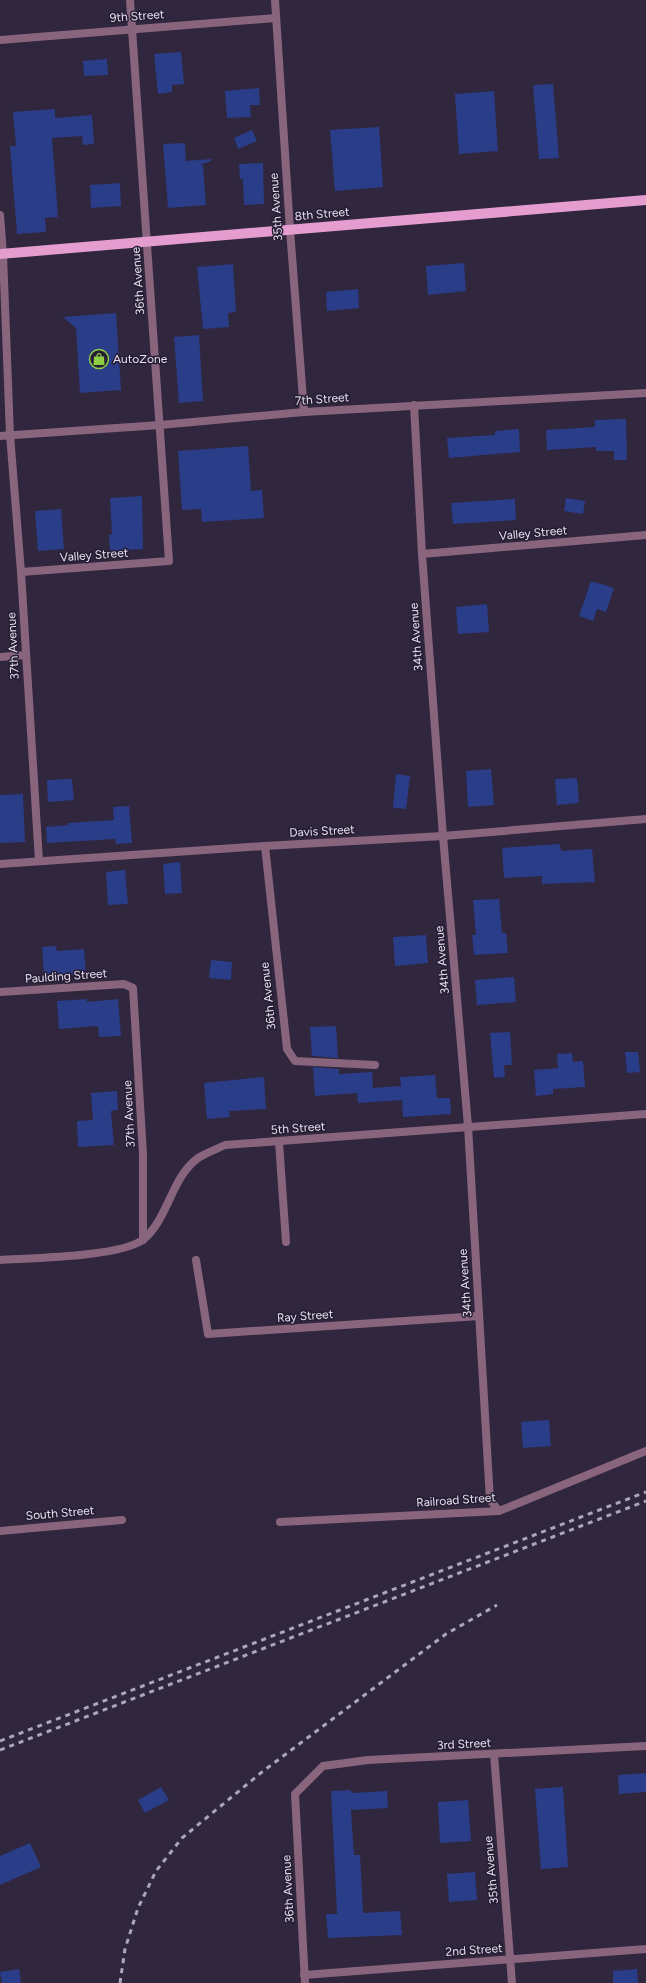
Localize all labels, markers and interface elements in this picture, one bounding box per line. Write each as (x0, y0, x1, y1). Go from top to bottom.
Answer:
street label: 9th Street (109, 7, 165, 25)
street label: 35th Avenue (267, 172, 285, 242)
street label: 8th Street (294, 205, 351, 223)
street label: 36th Avenue (129, 246, 147, 315)
shop icon: AutoZone (88, 348, 110, 370)
place label: AutoZone (113, 352, 168, 366)
street label: 7th Street (294, 390, 350, 408)
street label: Valley Street (498, 523, 568, 543)
street label: Valley Street (59, 546, 129, 564)
street label: 34th Avenue (407, 602, 425, 672)
street label: 37th Avenue (4, 611, 22, 680)
street label: Davis Street (289, 822, 356, 840)
street label: 34th Avenue (432, 925, 452, 995)
street label: 36th Avenue (257, 961, 279, 1031)
street label: Paulding Street (24, 966, 108, 986)
street label: 37th Avenue (120, 1079, 138, 1148)
street label: 5th Street (270, 1119, 326, 1137)
street label: 34th Avenue (456, 1248, 474, 1318)
street label: Ray Street (276, 1307, 334, 1325)
street label: Railroad Street (416, 1490, 497, 1510)
street label: South Street (25, 1503, 95, 1523)
street label: 3rd Street (437, 1736, 492, 1752)
street label: 35th Avenue (481, 1835, 501, 1905)
street label: 36th Avenue (279, 1854, 297, 1923)
street label: 2nd Street (445, 1941, 503, 1959)

